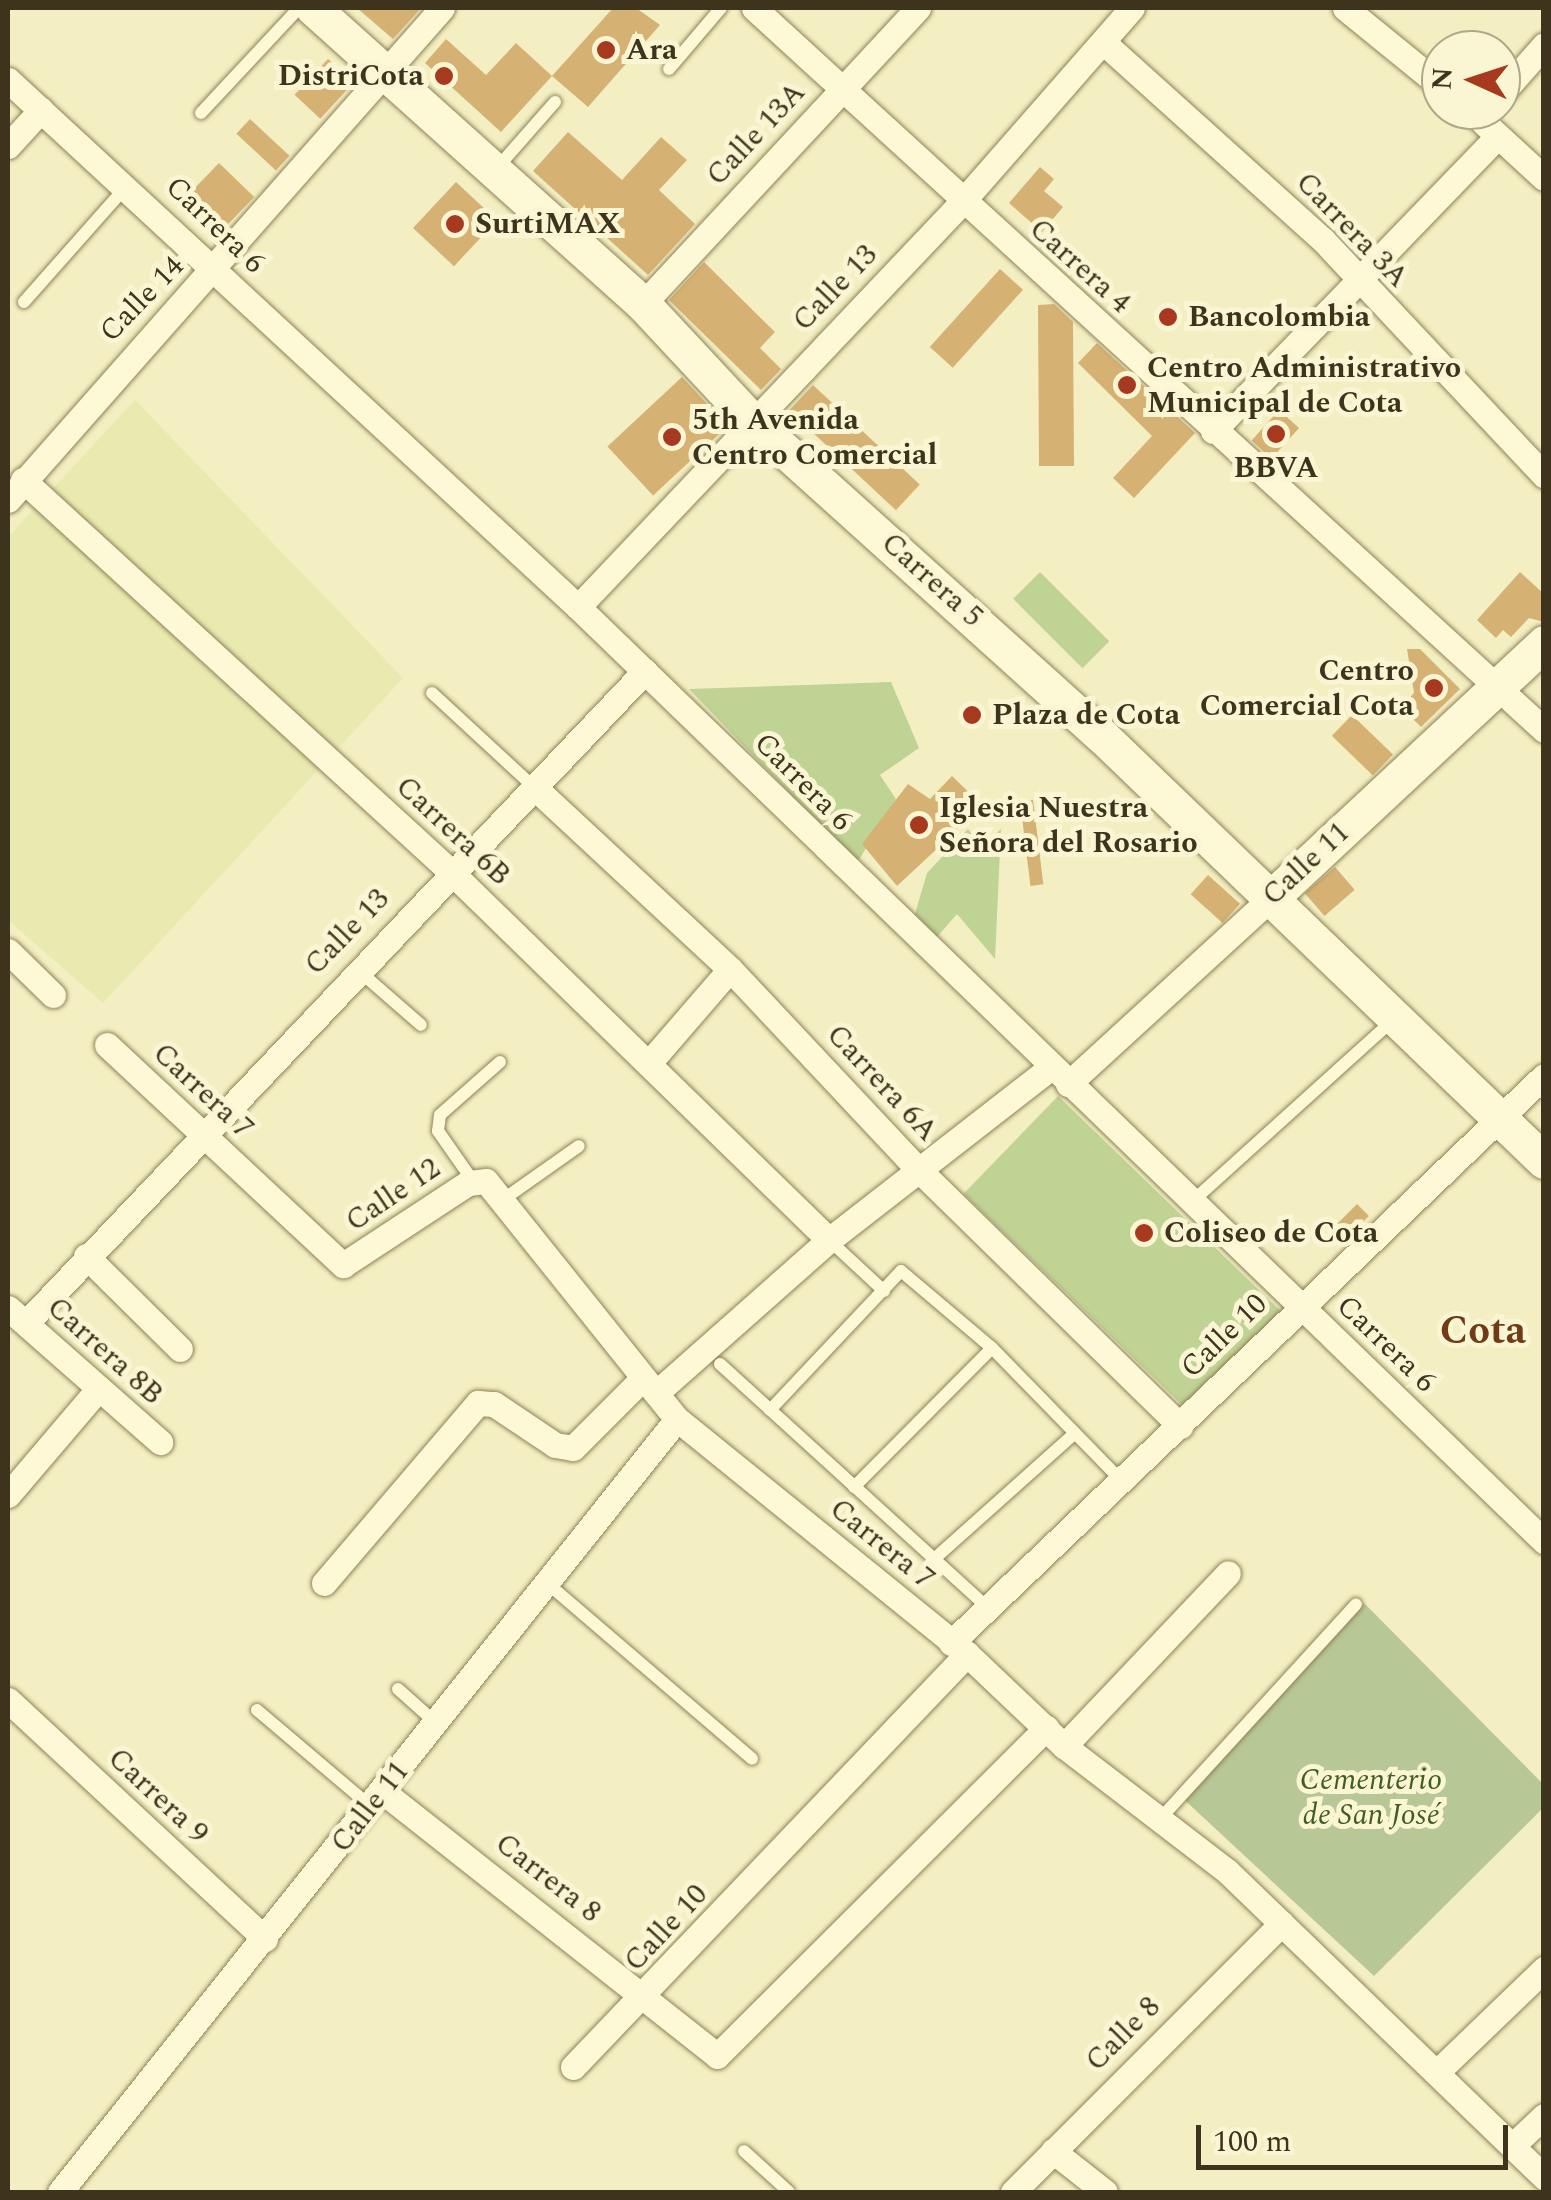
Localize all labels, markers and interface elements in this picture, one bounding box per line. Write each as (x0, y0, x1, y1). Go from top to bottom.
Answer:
north arrow (1421, 30, 1521, 130)
place label: Ara (626, 32, 678, 68)
marker: Ara (595, 39, 617, 61)
place label: DistriCota (278, 58, 424, 94)
marker: DistriCota (433, 65, 455, 87)
text: N (1420, 66, 1465, 91)
street label: Calle 13A (699, 75, 813, 193)
street label: Carrera 3A (1288, 165, 1416, 295)
street label: Carrera 6 (158, 169, 272, 281)
place label: SurtiMAX (475, 206, 620, 242)
street label: Carrera 4 (1022, 211, 1138, 321)
marker: SurtiMAX (444, 213, 466, 235)
street label: Calle 13 (785, 237, 885, 339)
street label: Calle 14 (92, 248, 192, 350)
place label: Bancolombia (1188, 299, 1370, 335)
marker: Bancolombia (1157, 306, 1179, 328)
place label: Centro Administrativo Municipal de Cota (1147, 350, 1461, 420)
marker: Centro Administrativo Municipal de Cota (1116, 374, 1138, 396)
place label: 5th Avenida Centro Comercial (692, 402, 937, 472)
marker: BBVA (1265, 423, 1287, 445)
marker: 5th Avenida Centro Comercial (661, 426, 683, 448)
place label: BBVA (1233, 450, 1319, 486)
street label: Carrera 5 (874, 525, 990, 635)
place label: Centro Comercial Cota (1200, 653, 1414, 724)
marker: Centro Comercial Cota (1423, 677, 1445, 699)
place label: Plaza de Cota (992, 697, 1180, 733)
marker: Plaza de Cota (961, 704, 983, 726)
street label: Carrera 6 (746, 725, 860, 839)
street label: Carrera 6B (388, 769, 518, 893)
place label: Iglesia Nuestra Señora del Rosario (939, 790, 1198, 860)
marker: Iglesia Nuestra Señora del Rosario (908, 814, 930, 836)
street label: Calle 11 (1255, 815, 1357, 913)
street label: Calle 13 (297, 881, 397, 983)
street label: Carrera 6A (819, 1017, 945, 1149)
street label: Carrera 7 (145, 1035, 261, 1147)
street label: Calle 12 (339, 1150, 447, 1240)
place label: Coliseo de Cota (1164, 1215, 1378, 1251)
marker: Coliseo de Cota (1133, 1222, 1155, 1244)
street label: Calle 10 (1173, 1286, 1275, 1386)
street label: Carrera 6 (1329, 1288, 1443, 1400)
street label: Carrera 8B (39, 1289, 171, 1413)
district label: Cota (1440, 1308, 1526, 1356)
street label: Carrera 7 (822, 1491, 942, 1597)
street label: Carrera 9 (100, 1740, 216, 1852)
street label: Calle 11 (323, 1754, 417, 1860)
park label: Cementerio de San José (1300, 1762, 1442, 1832)
street label: Carrera 8 (488, 1826, 608, 1930)
street label: Calle 10 (617, 1877, 715, 1979)
street label: Calle 8 (1078, 1989, 1168, 2079)
scale bar (1201, 2105, 1514, 2167)
text: 100 m (1213, 2119, 1291, 2165)

